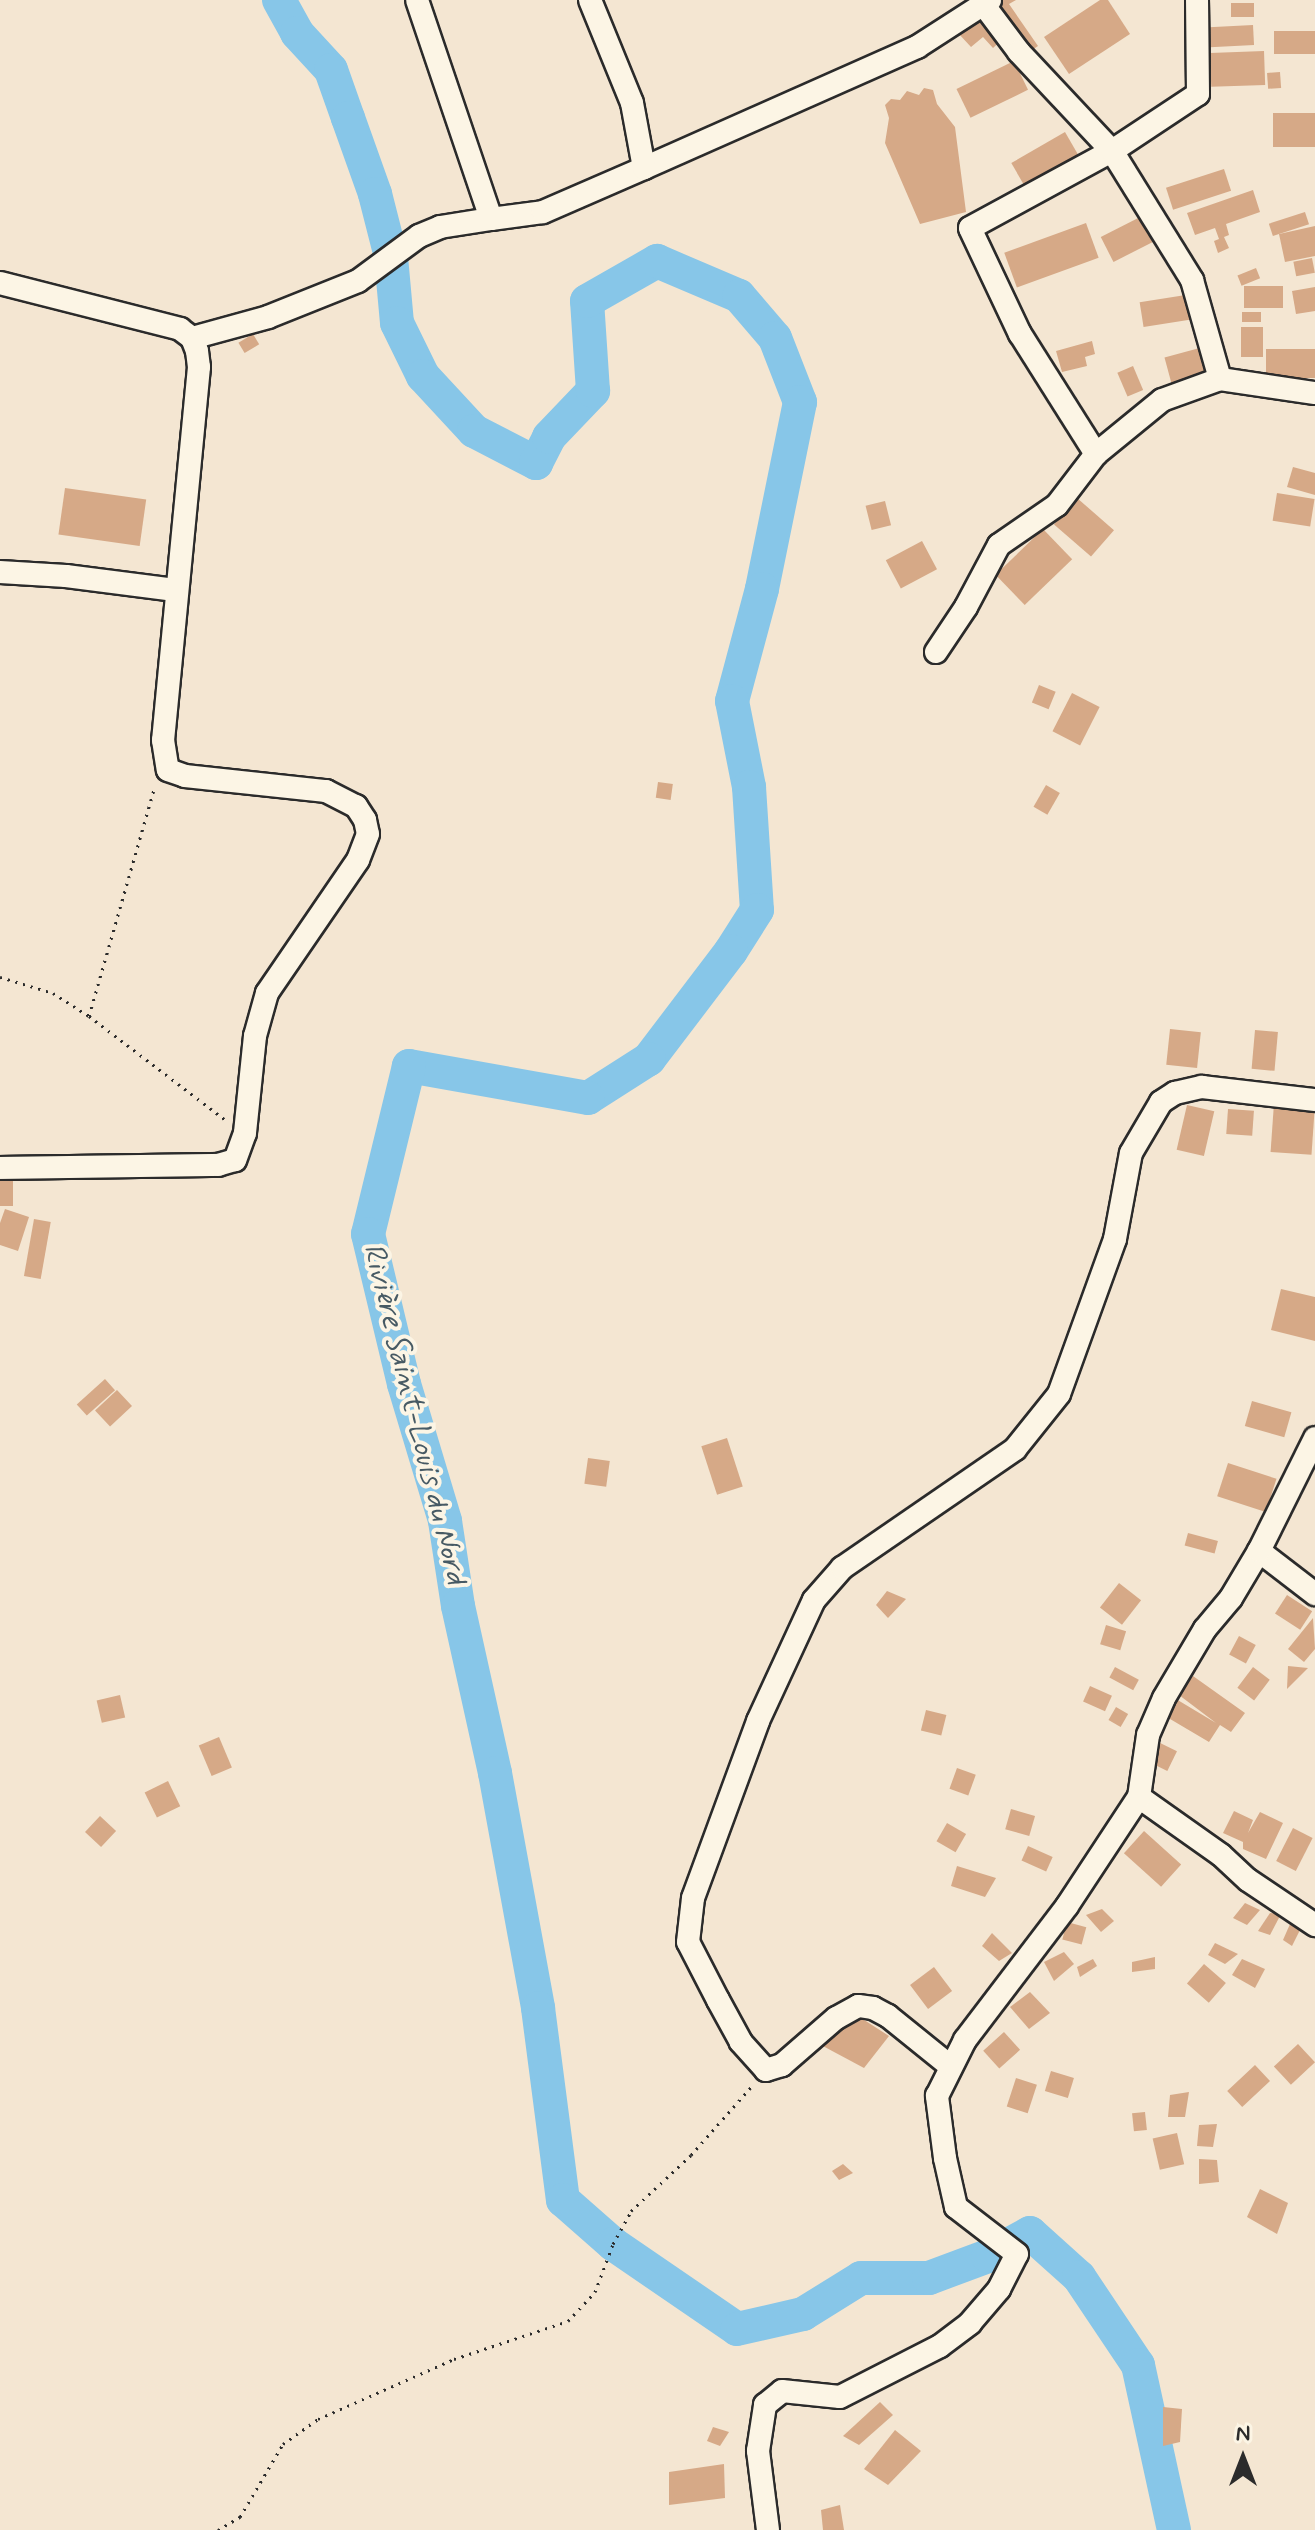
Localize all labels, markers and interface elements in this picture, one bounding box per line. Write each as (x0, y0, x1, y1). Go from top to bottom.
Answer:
water label: Rivière Saint-Louis du Nord (355, 1243, 473, 1585)
north arrow (1203, 2418, 1283, 2498)
text: N (1236, 2420, 1250, 2448)

